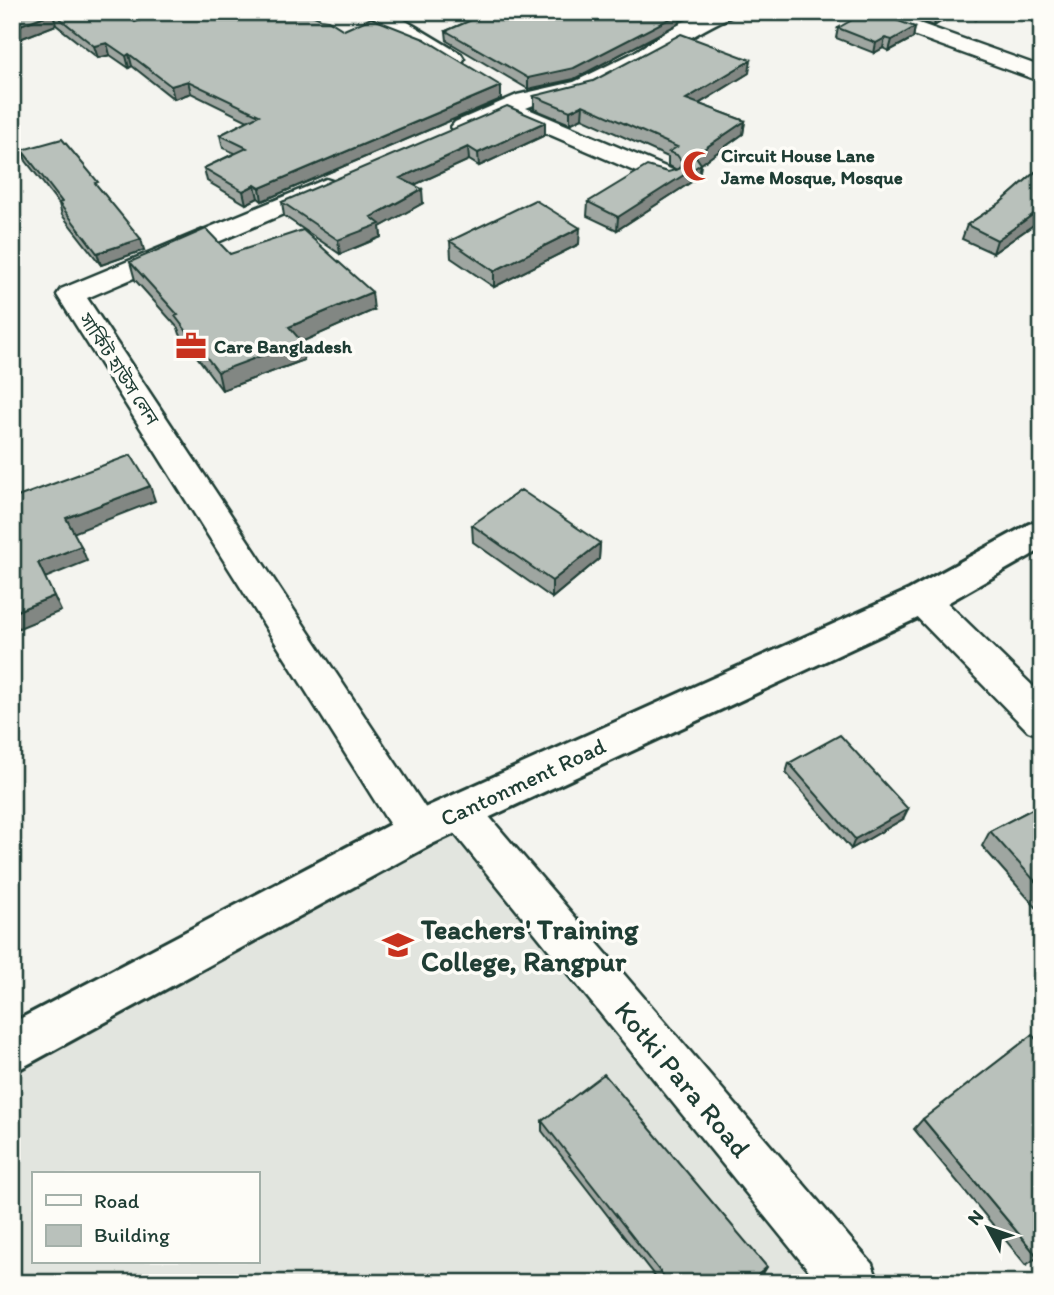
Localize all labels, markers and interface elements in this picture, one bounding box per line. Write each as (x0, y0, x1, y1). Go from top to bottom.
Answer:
place label: Circuit House Lane Jame Mosque, Mosque (720, 144, 903, 189)
mosque icon: Circuit House Lane Jame Mosque, Mosque (681, 149, 715, 183)
street label: সার্কিট হাউস লেন (74, 308, 164, 430)
office icon: Care Bangladesh (174, 329, 208, 363)
place label: Care Bangladesh (214, 335, 353, 358)
street label: Cantonment Road (436, 731, 610, 833)
place label: Teachers' Training College, Rangpur (420, 912, 639, 978)
school or university icon: Teachers' Training College, Rangpur (381, 928, 415, 962)
street label: Kotki Para Road (608, 994, 759, 1165)
legend (32, 1172, 259, 1264)
text: Road (94, 1188, 140, 1213)
north arrow (953, 1194, 1023, 1264)
text: N (962, 1205, 988, 1230)
text: Building (94, 1222, 170, 1247)

